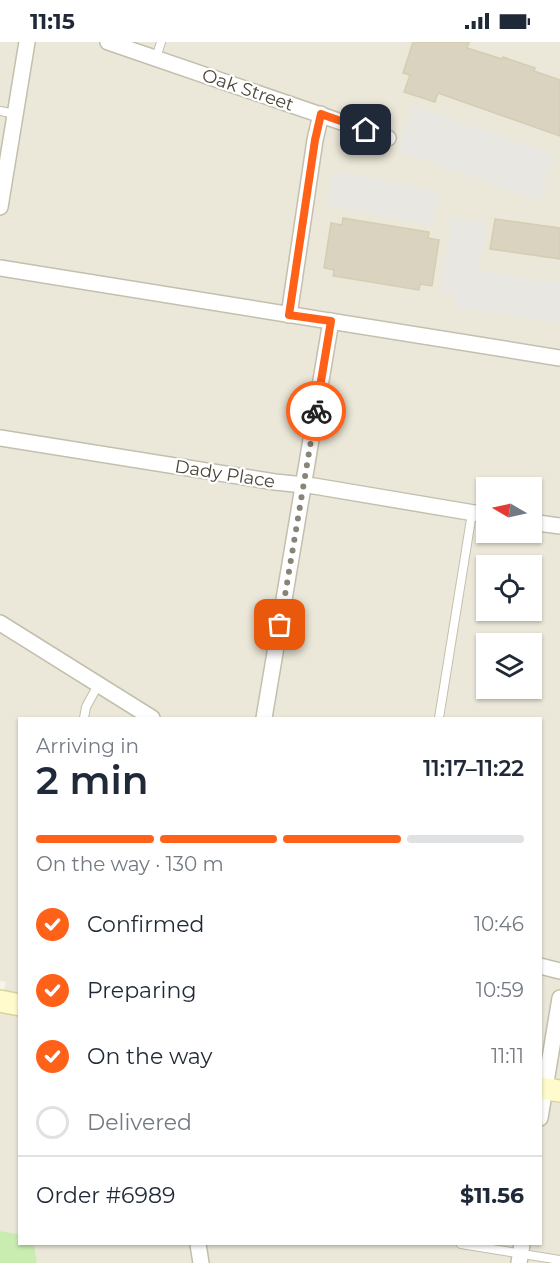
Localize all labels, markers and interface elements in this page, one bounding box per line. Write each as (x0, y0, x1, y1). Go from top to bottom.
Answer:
text: 11:15 (30, 8, 75, 35)
street label: Oak Street (199, 64, 297, 116)
pin (340, 104, 391, 155)
icon: home (349, 113, 382, 146)
courier (286, 381, 346, 441)
icon: bike (300, 395, 333, 428)
street label: Dady Place (173, 455, 277, 493)
north arrow (476, 477, 542, 543)
map controls (476, 477, 542, 699)
button: locate (476, 555, 542, 621)
pin (254, 599, 305, 650)
icon: bag (263, 608, 296, 641)
button: layers (476, 633, 542, 699)
text: Arriving in (36, 734, 139, 758)
text: 11:17–11:22 (423, 755, 524, 782)
text: 2 min (36, 756, 149, 804)
text: On the way · 130 m (36, 852, 224, 876)
icon: check (36, 908, 69, 941)
text: Confirmed (87, 911, 204, 938)
text: 10:46 (474, 912, 524, 936)
icon: check (36, 974, 69, 1007)
text: Preparing (87, 977, 196, 1004)
text: 10:59 (476, 978, 524, 1002)
icon: check (36, 1040, 69, 1073)
text: On the way (87, 1043, 212, 1070)
text: 11:11 (491, 1044, 524, 1068)
text: Delivered (87, 1109, 192, 1136)
text: Order #6989 (36, 1182, 175, 1209)
text: $11.56 (460, 1182, 524, 1209)

